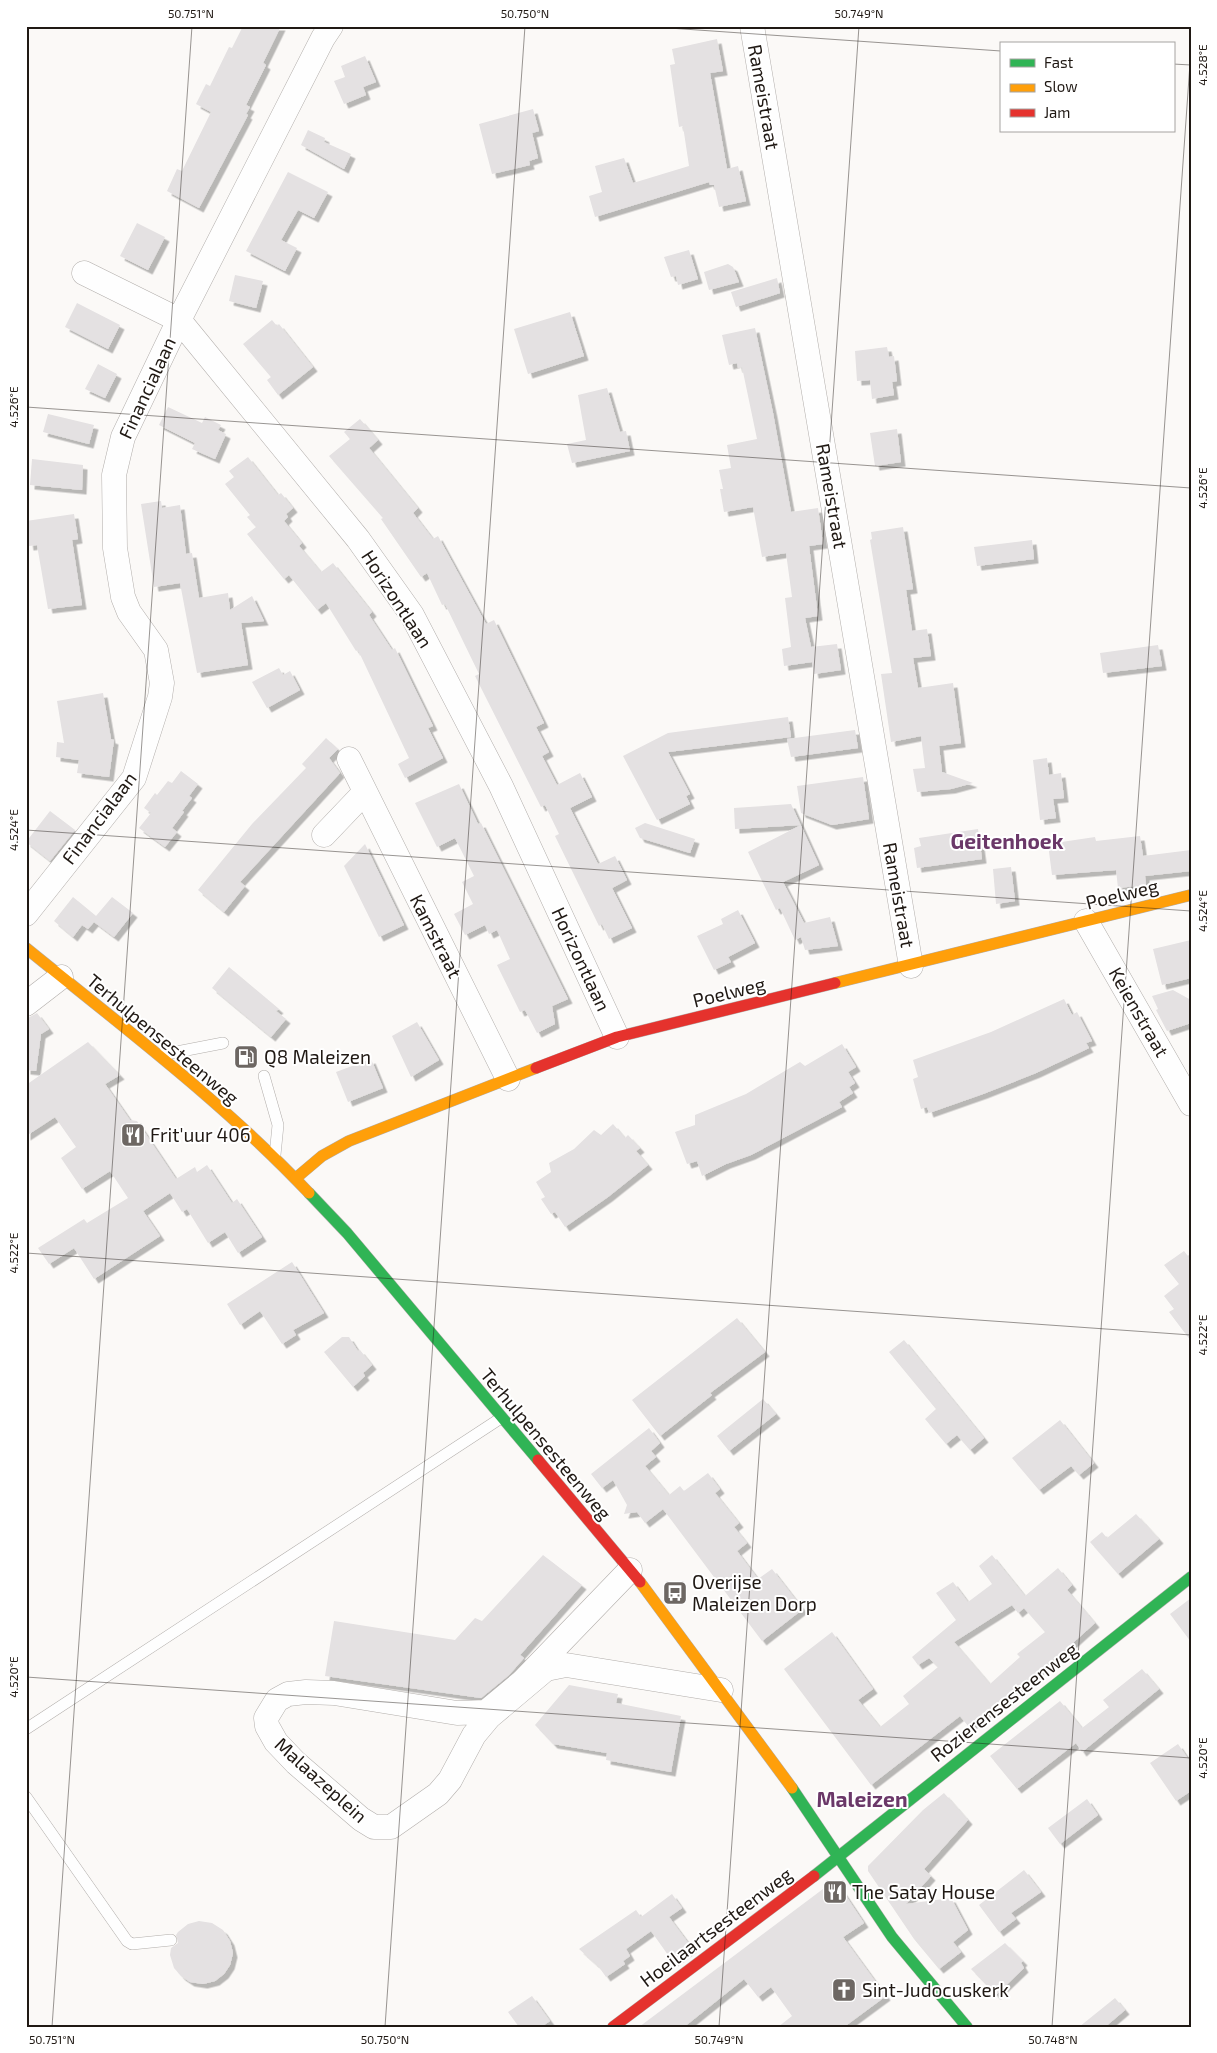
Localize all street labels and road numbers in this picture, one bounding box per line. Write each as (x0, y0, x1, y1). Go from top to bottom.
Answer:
street label: Rameistraat (744, 43, 785, 151)
street label: Financialaan (113, 333, 180, 442)
street label: Rameistraat (812, 442, 853, 550)
street label: Horizontlaan (357, 545, 438, 652)
street label: Financialaan (56, 767, 141, 868)
street label: Rameistraat (879, 841, 920, 949)
street label: Poelweg (1083, 873, 1161, 914)
street label: Kamstraat (406, 890, 467, 981)
street label: Horizontlaan (547, 903, 616, 1014)
street label: Keienstraat (1105, 963, 1174, 1061)
street label: Terhulpensesteenweg (83, 968, 244, 1109)
street label: Poelweg (690, 971, 768, 1012)
street label: Terhulpensesteenweg (476, 1363, 617, 1525)
street label: Rozierensesteenweg (926, 1637, 1082, 1766)
street label: Malaazeplein (271, 1732, 372, 1827)
street label: Hoeilaartsesteenweg (635, 1862, 797, 1991)

